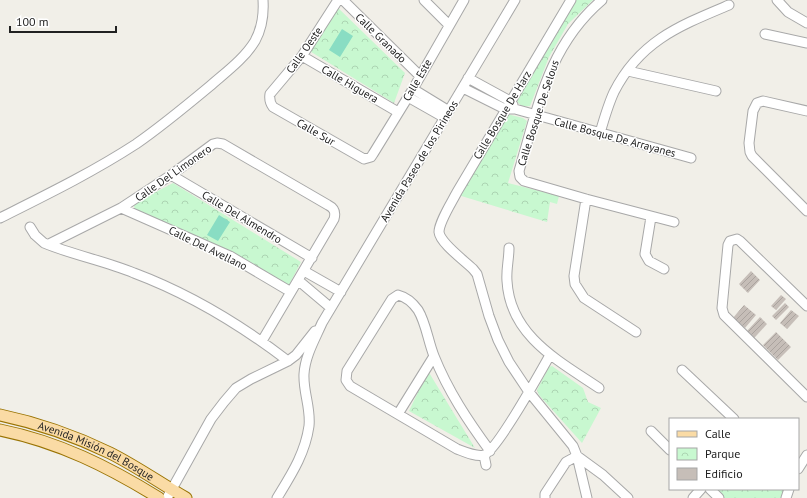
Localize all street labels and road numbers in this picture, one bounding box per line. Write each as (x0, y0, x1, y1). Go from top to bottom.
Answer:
street label: Calle Granado (353, 10, 410, 66)
street label: Calle Oeste (283, 24, 325, 76)
street label: Calle Este (399, 56, 435, 104)
street label: Calle Bosque De Selous (514, 58, 562, 168)
street label: Calle Higuera (319, 62, 381, 106)
street label: Calle Bosque De Harz (470, 68, 534, 162)
street label: Avenida Paseo de los Pirineos (377, 97, 461, 224)
street label: Calle Bosque De Arrayanes (553, 114, 678, 160)
street label: Calle Sur (294, 115, 338, 149)
street label: Calle Del Limonero (132, 141, 214, 205)
street label: Calle Del Almendro (199, 188, 285, 246)
street label: Calle Del Avellano (166, 223, 250, 273)
street label: Avenida Misión del Bosque (36, 418, 157, 484)

